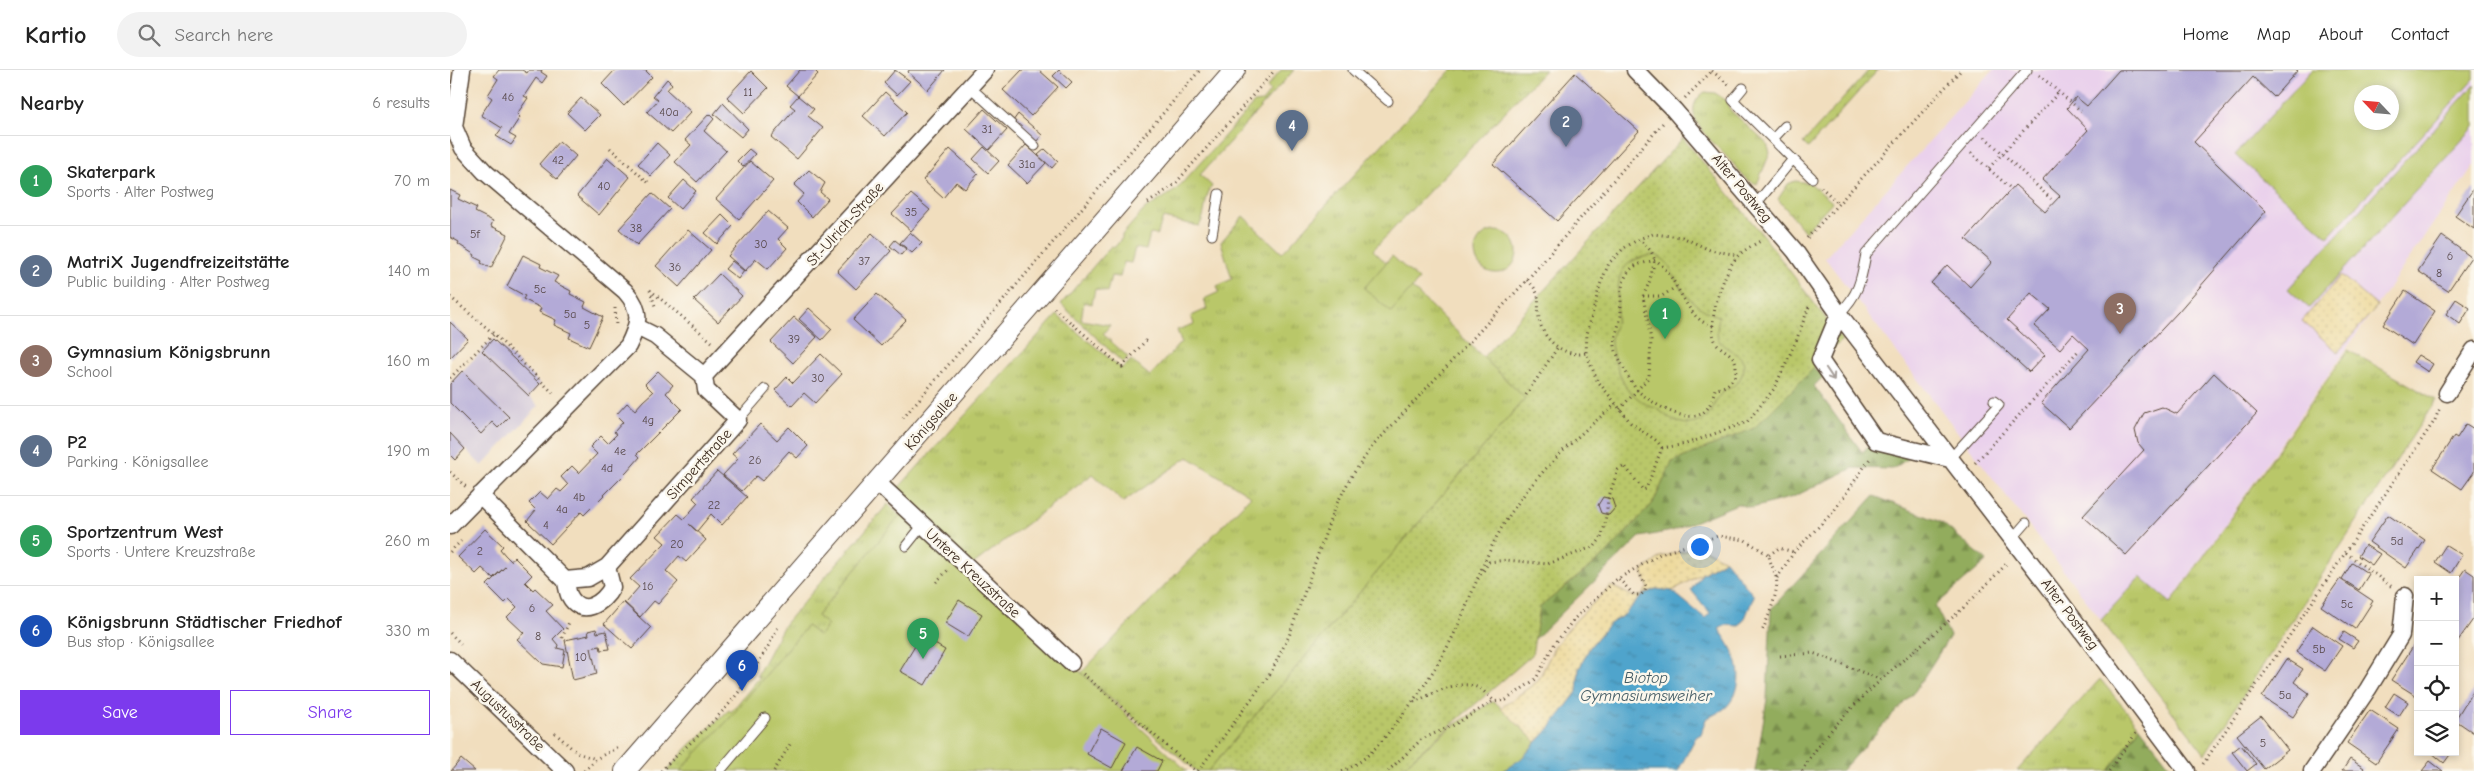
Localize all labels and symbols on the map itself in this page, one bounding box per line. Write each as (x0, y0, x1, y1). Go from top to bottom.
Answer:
house number: 11 (743, 85, 753, 99)
north arrow (2354, 85, 2399, 130)
house number: 46 (502, 90, 514, 104)
house number: 40a (659, 105, 679, 119)
pin: 2 (1550, 106, 1582, 147)
pin: 4 (1276, 110, 1308, 151)
house number: 31 (982, 122, 993, 136)
street label: Alter Postweg (1708, 150, 1776, 226)
house number: 42 (552, 153, 564, 167)
house number: 31a (1018, 157, 1036, 171)
street label: St.-Ulrich-Straße (803, 178, 888, 270)
house number: 40 (597, 179, 611, 193)
house number: 35 (905, 205, 917, 219)
house number: 38 (630, 221, 642, 235)
house number: 5f (470, 227, 481, 241)
house number: 30 (754, 237, 768, 251)
house number: 6 (2447, 249, 2453, 263)
house number: 37 (858, 254, 870, 268)
house number: 36 (669, 260, 681, 274)
house number: 8 (2436, 266, 2442, 280)
house number: 5c (534, 282, 546, 296)
pin: 3 (2104, 293, 2136, 334)
pin: 1 (1649, 298, 1681, 339)
house number: 5a (564, 307, 576, 321)
house number: 5 (584, 318, 590, 332)
house number: 39 (788, 332, 800, 346)
one-way arrow (1825, 366, 1835, 380)
house number: 30 (811, 371, 825, 385)
street label: Königsallee (901, 388, 962, 454)
house number: 4g (642, 413, 654, 427)
street label: Simpertstraße (662, 424, 736, 503)
house number: 4e (614, 444, 626, 458)
house number: 26 (749, 453, 761, 467)
house number: 4d (601, 461, 613, 475)
house number: 4b (573, 490, 585, 504)
house number: 22 (708, 498, 720, 512)
house number: 4a (556, 502, 568, 516)
house number: 4 (543, 518, 549, 532)
street label: Untere Kreuzstraße (922, 524, 1025, 622)
your location (1687, 534, 1713, 560)
house number: 5d (2391, 534, 2403, 548)
house number: 20 (670, 537, 684, 551)
house number: 2 (477, 544, 483, 558)
street label: Alter Postweg (2037, 575, 2103, 653)
house number: 16 (642, 579, 654, 593)
house number: 5c (2341, 597, 2353, 611)
house number: 6 (529, 601, 535, 615)
pin: 5 (907, 618, 939, 659)
house number: 8 (535, 629, 541, 643)
house number: 5b (2313, 642, 2325, 656)
house number: 10 (575, 650, 587, 664)
pin: 6 (726, 650, 758, 691)
water label: Biotop Gymnasiumsweiher (1580, 669, 1712, 705)
street label: Augustusstraße (467, 675, 549, 755)
house number: 5a (2279, 688, 2291, 702)
house number: 5 (2260, 736, 2266, 750)

